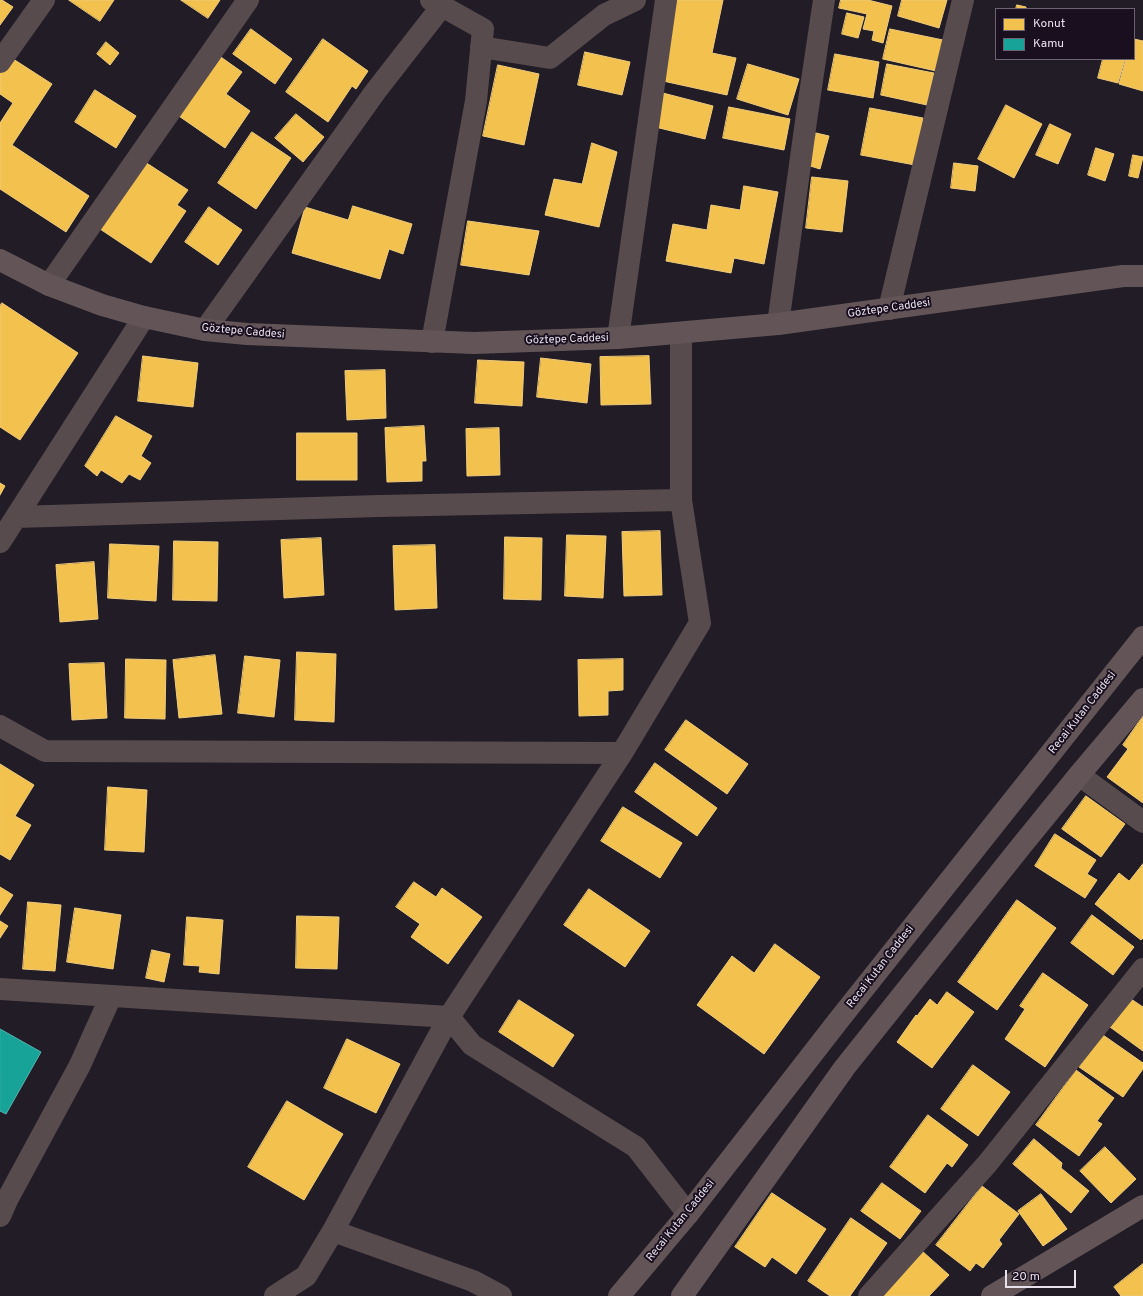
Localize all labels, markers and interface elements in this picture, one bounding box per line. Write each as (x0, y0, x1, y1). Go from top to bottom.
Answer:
legend (995, 8, 1135, 60)
text: Konut (1033, 16, 1065, 32)
text: Kamu (1033, 36, 1064, 52)
street label: Göztepe Caddesi (847, 297, 931, 321)
street label: Göztepe Caddesi (201, 322, 285, 342)
street label: Göztepe Caddesi (525, 332, 609, 348)
street label: Recai Kutan Caddesi (1047, 669, 1119, 757)
street label: Recai Kutan Caddesi (845, 923, 917, 1011)
street label: Recai Kutan Caddesi (644, 1178, 718, 1264)
scale bar (1007, 1262, 1078, 1288)
text: 20 m (1012, 1269, 1040, 1285)

